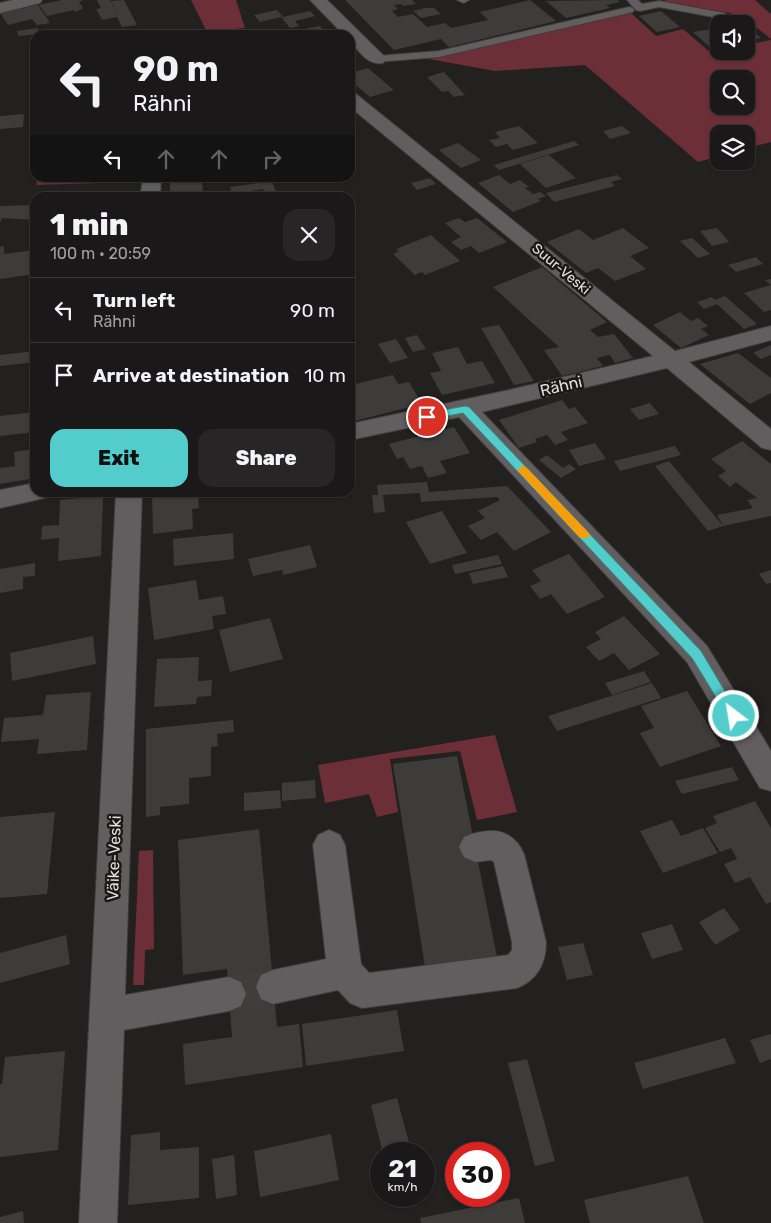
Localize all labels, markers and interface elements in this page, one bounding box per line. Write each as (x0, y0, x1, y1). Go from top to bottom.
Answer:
map controls (710, 15, 755, 170)
button: sound (710, 15, 755, 60)
text: 90 m (133, 48, 219, 90)
icon: left (50, 50, 115, 115)
button: search (710, 70, 755, 115)
text: Rähni (133, 90, 192, 117)
button: layers (710, 125, 755, 170)
icon: left (99, 145, 127, 173)
icon: ahead (152, 145, 180, 173)
icon: ahead (205, 145, 233, 173)
icon: right (258, 145, 286, 173)
text: 1 min (50, 207, 128, 243)
button: close (283, 209, 335, 261)
street label: Suur-Veski (529, 240, 593, 298)
text: 100 m · 20:59 (50, 244, 151, 263)
text: Turn left (93, 289, 175, 312)
icon: left (50, 296, 78, 324)
text: 90 m (290, 299, 335, 322)
text: Rähni (93, 312, 136, 331)
icon: arrive (50, 361, 78, 389)
text: Arrive at destination (93, 364, 289, 387)
text: 10 m (304, 364, 346, 387)
street label: Rähni (538, 372, 584, 400)
pin (406, 396, 448, 438)
icon: arrive (413, 403, 441, 431)
button: Exit (50, 429, 188, 487)
button: Share (198, 429, 335, 487)
position arrow (707, 689, 759, 741)
street label: Väike-Veski (103, 815, 125, 901)
speed limit sign: 30 (445, 1142, 510, 1207)
text: 21 (388, 1154, 417, 1183)
text: km/h (388, 1180, 417, 1194)

